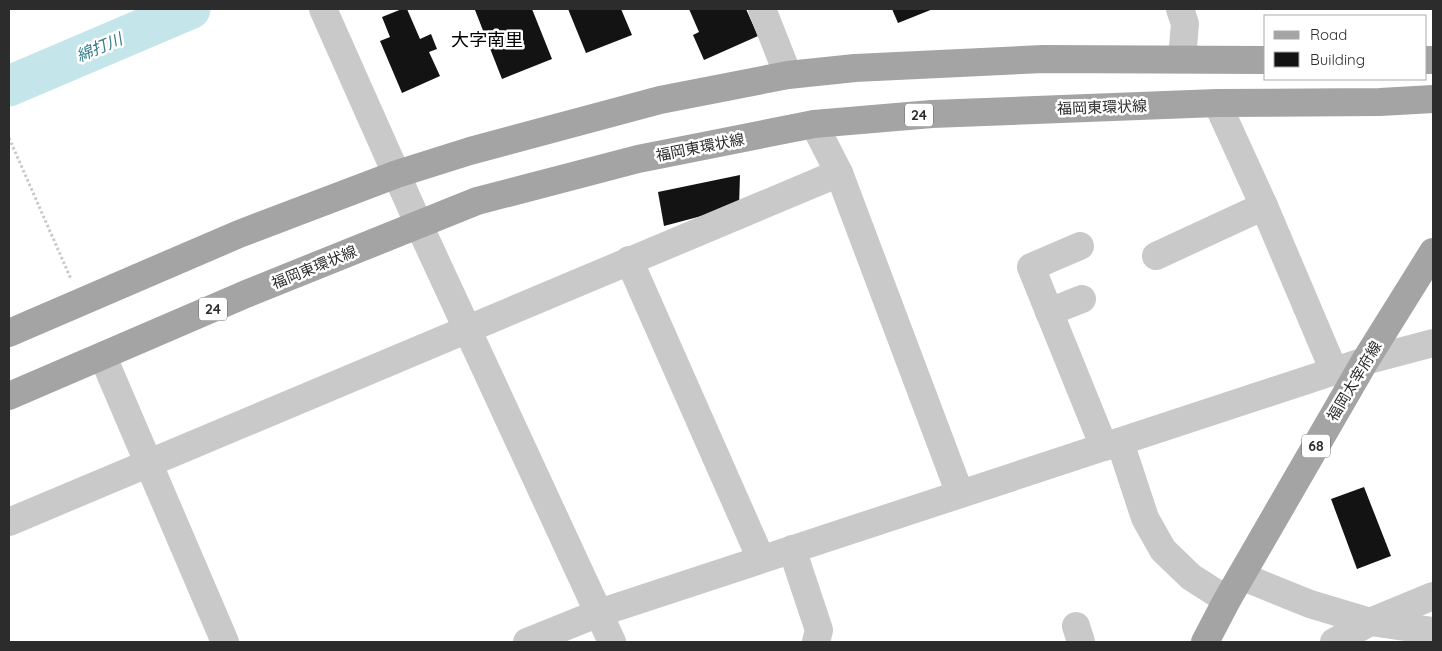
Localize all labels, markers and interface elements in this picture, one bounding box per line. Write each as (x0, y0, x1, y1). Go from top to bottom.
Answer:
legend (1264, 15, 1427, 80)
text: Road (1310, 25, 1347, 44)
water label: 綿打川 (73, 28, 127, 66)
district label: 大字南里 (451, 28, 523, 51)
text: Building (1310, 50, 1365, 69)
street label: 福岡東環状線 (1057, 96, 1147, 118)
road number: 24 (905, 104, 933, 126)
street label: 福岡東環状線 (654, 129, 746, 165)
street label: 福岡東環状線 (269, 241, 359, 293)
road number: 24 (199, 298, 227, 320)
street label: 福岡太宰府線 (1323, 338, 1385, 424)
road number: 68 (1302, 434, 1330, 458)

